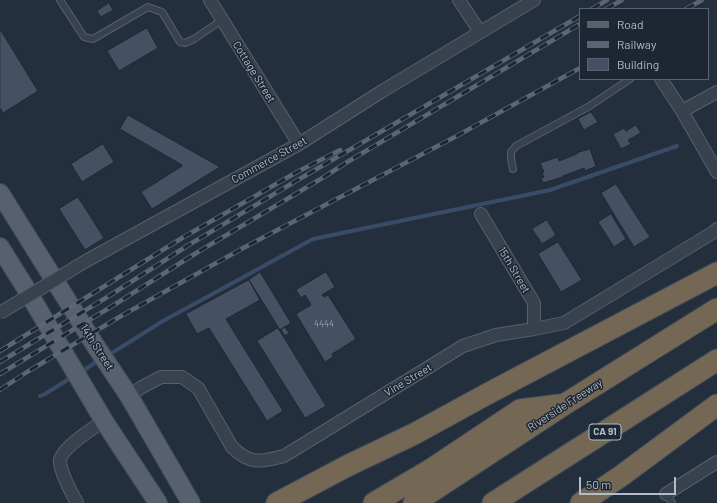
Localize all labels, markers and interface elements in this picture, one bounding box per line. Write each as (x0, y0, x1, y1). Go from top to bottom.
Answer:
legend (579, 8, 709, 80)
text: Road (617, 17, 644, 31)
text: Railway (617, 37, 656, 51)
street label: Cottage Street (230, 39, 278, 105)
text: Building (617, 57, 659, 71)
street label: Commerce Street (229, 134, 309, 186)
street label: 15th Street (495, 244, 533, 296)
house number: 4444 (314, 319, 334, 329)
street label: 14th Street (77, 322, 117, 372)
street label: Vine Street (382, 361, 434, 399)
street label: Riverside Freeway (525, 376, 605, 434)
road number: CA 91 (589, 424, 621, 440)
scale bar (581, 469, 678, 495)
text: 50 m (586, 477, 611, 491)

